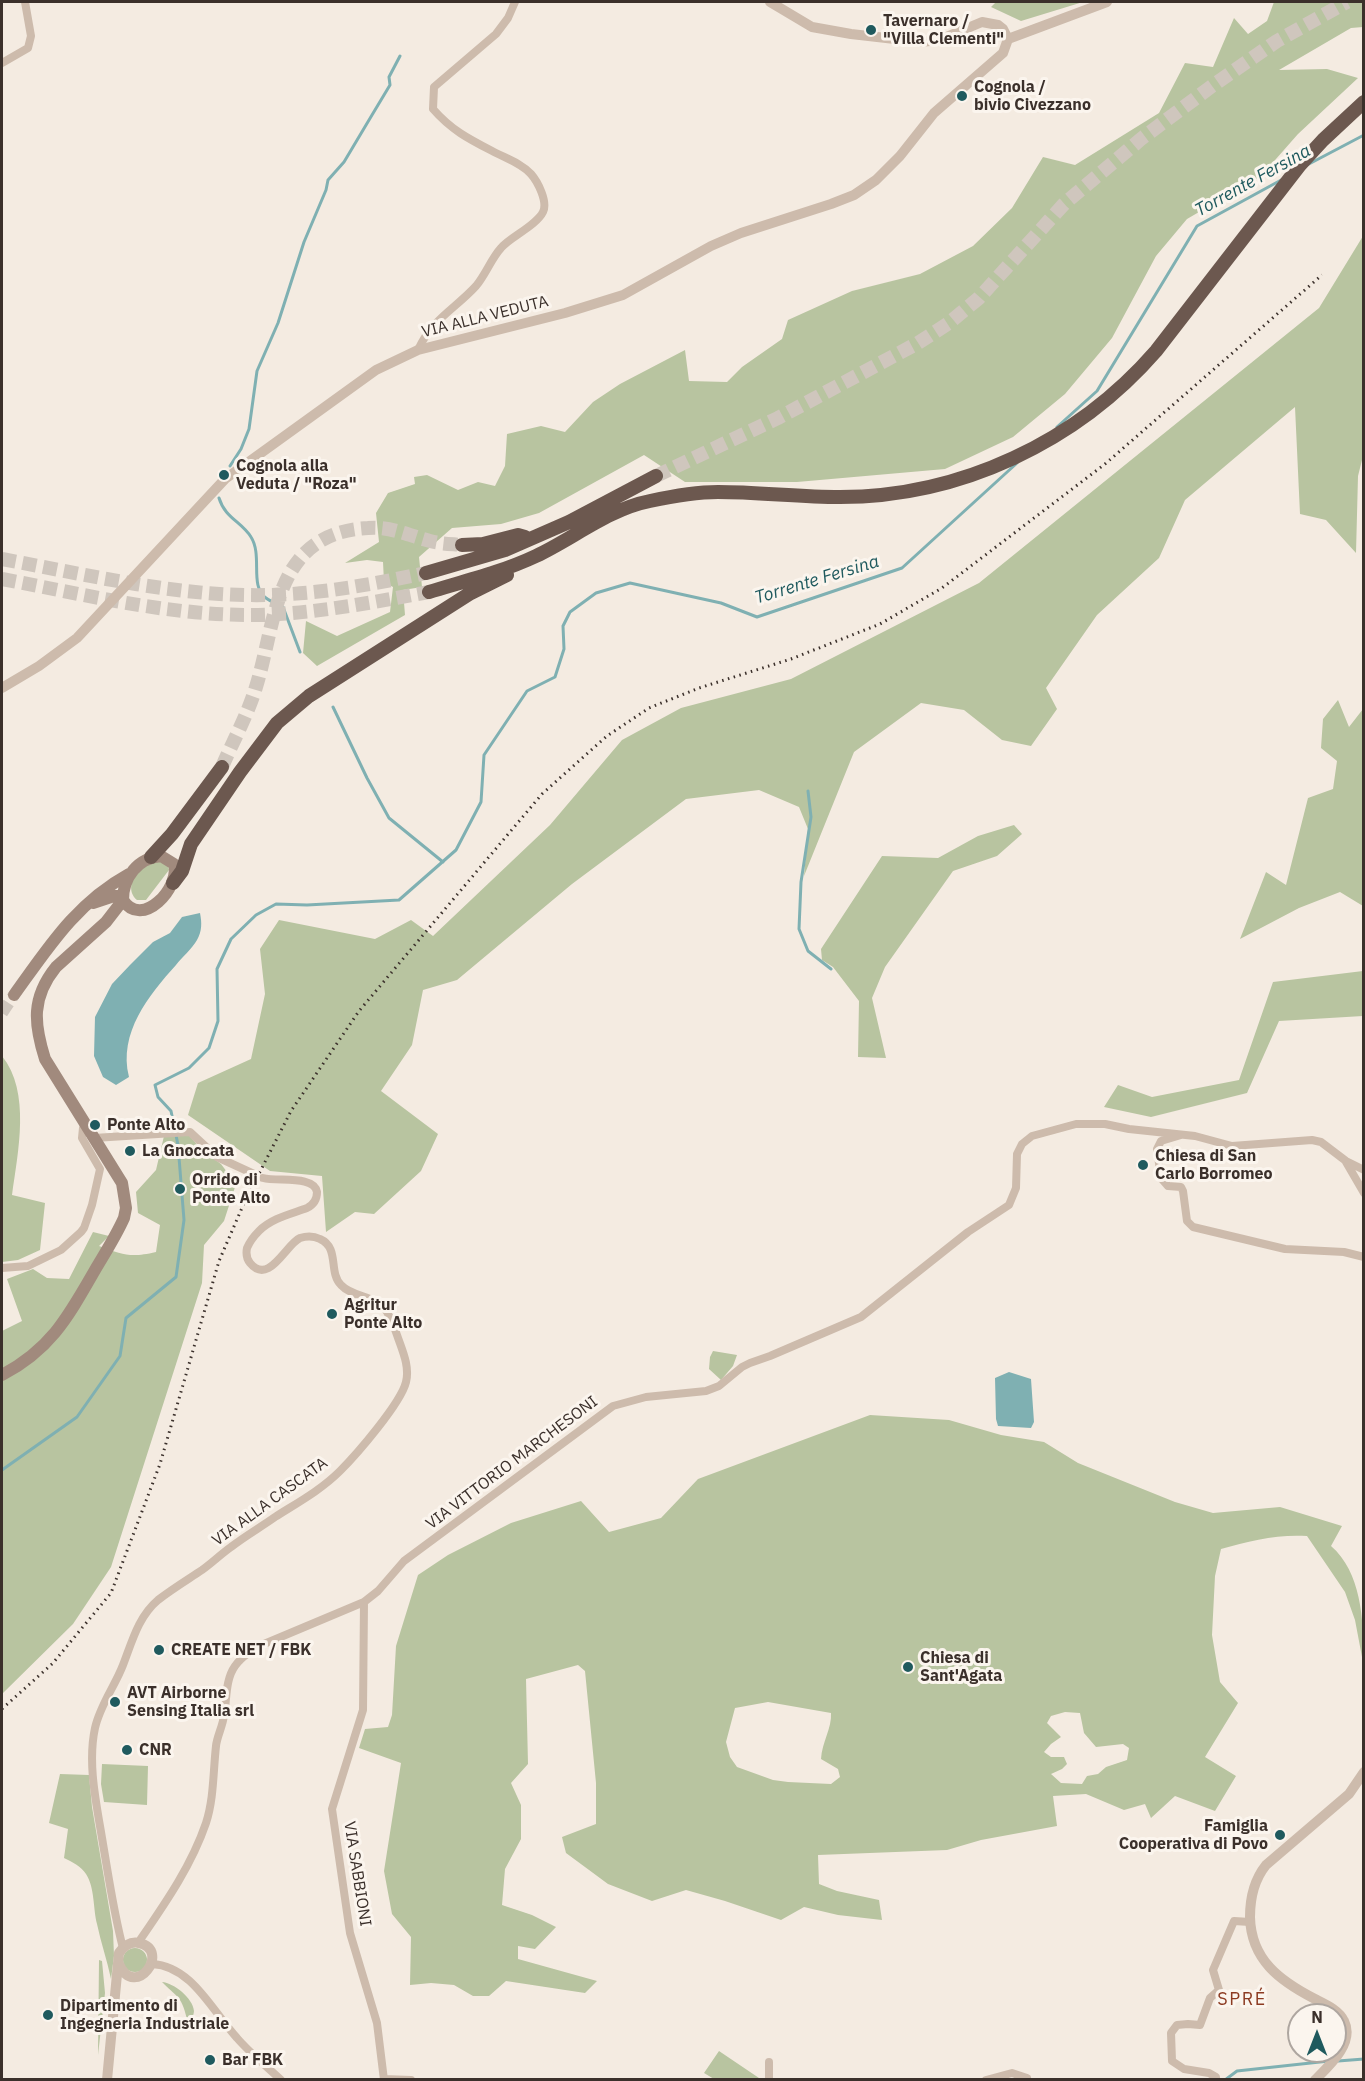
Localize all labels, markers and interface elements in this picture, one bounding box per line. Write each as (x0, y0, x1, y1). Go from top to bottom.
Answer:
place label: Tavernaro / "Villa Clementi" (883, 11, 1004, 49)
marker: Tavernaro / "Villa Clementi" (864, 23, 878, 37)
place label: Cognola / bivio Civezzano (974, 77, 1091, 115)
marker: Cognola / bivio Civezzano (955, 89, 969, 103)
water label: Torrente Fersina (1191, 140, 1315, 222)
street label: VIA ALLA VEDUTA (420, 292, 550, 342)
place label: Cognola alla Veduta / "Roza" (236, 456, 357, 494)
marker: Cognola alla Veduta / "Roza" (217, 468, 231, 482)
water label: Torrente Fersina (752, 551, 882, 609)
place label: Ponte Alto (107, 1115, 185, 1135)
marker: Ponte Alto (88, 1118, 102, 1132)
place label: La Gnoccata (142, 1141, 234, 1161)
marker: La Gnoccata (123, 1144, 137, 1158)
place label: Chiesa di San Carlo Borromeo (1155, 1146, 1273, 1184)
marker: Chiesa di San Carlo Borromeo (1136, 1158, 1150, 1172)
place label: Orrido di Ponte Alto (192, 1170, 270, 1208)
marker: Orrido di Ponte Alto (173, 1182, 187, 1196)
place label: Agritur Ponte Alto (344, 1295, 422, 1333)
marker: Agritur Ponte Alto (325, 1307, 339, 1321)
street label: VIA VITTORIO MARCHESONI (422, 1392, 602, 1534)
street label: VIA ALLA CASCATA (209, 1454, 331, 1550)
place label: CREATE NET / FBK (171, 1640, 311, 1660)
marker: CREATE NET / FBK (152, 1643, 166, 1657)
place label: Chiesa di Sant'Agata (920, 1648, 1002, 1686)
marker: Chiesa di Sant'Agata (901, 1660, 915, 1674)
place label: AVT Airborne Sensing Italia srl (127, 1683, 254, 1721)
marker: AVT Airborne Sensing Italia srl (108, 1695, 122, 1709)
place label: CNR (139, 1740, 172, 1760)
marker: CNR (120, 1743, 134, 1757)
place label: Famiglia Cooperativa di Povo (1119, 1816, 1268, 1854)
street label: VIA SABBIONI (339, 1820, 375, 1928)
marker: Famiglia Cooperativa di Povo (1273, 1828, 1287, 1842)
district label: SPRÉ (1217, 1989, 1267, 2011)
place label: Dipartimento di Ingegneria Industriale (60, 1996, 229, 2034)
north arrow (1287, 2003, 1347, 2063)
text: N (1311, 2007, 1323, 2027)
marker: Dipartimento di Ingegneria Industriale (41, 2008, 55, 2022)
place label: Bar FBK (222, 2050, 283, 2070)
marker: Bar FBK (203, 2053, 217, 2067)

